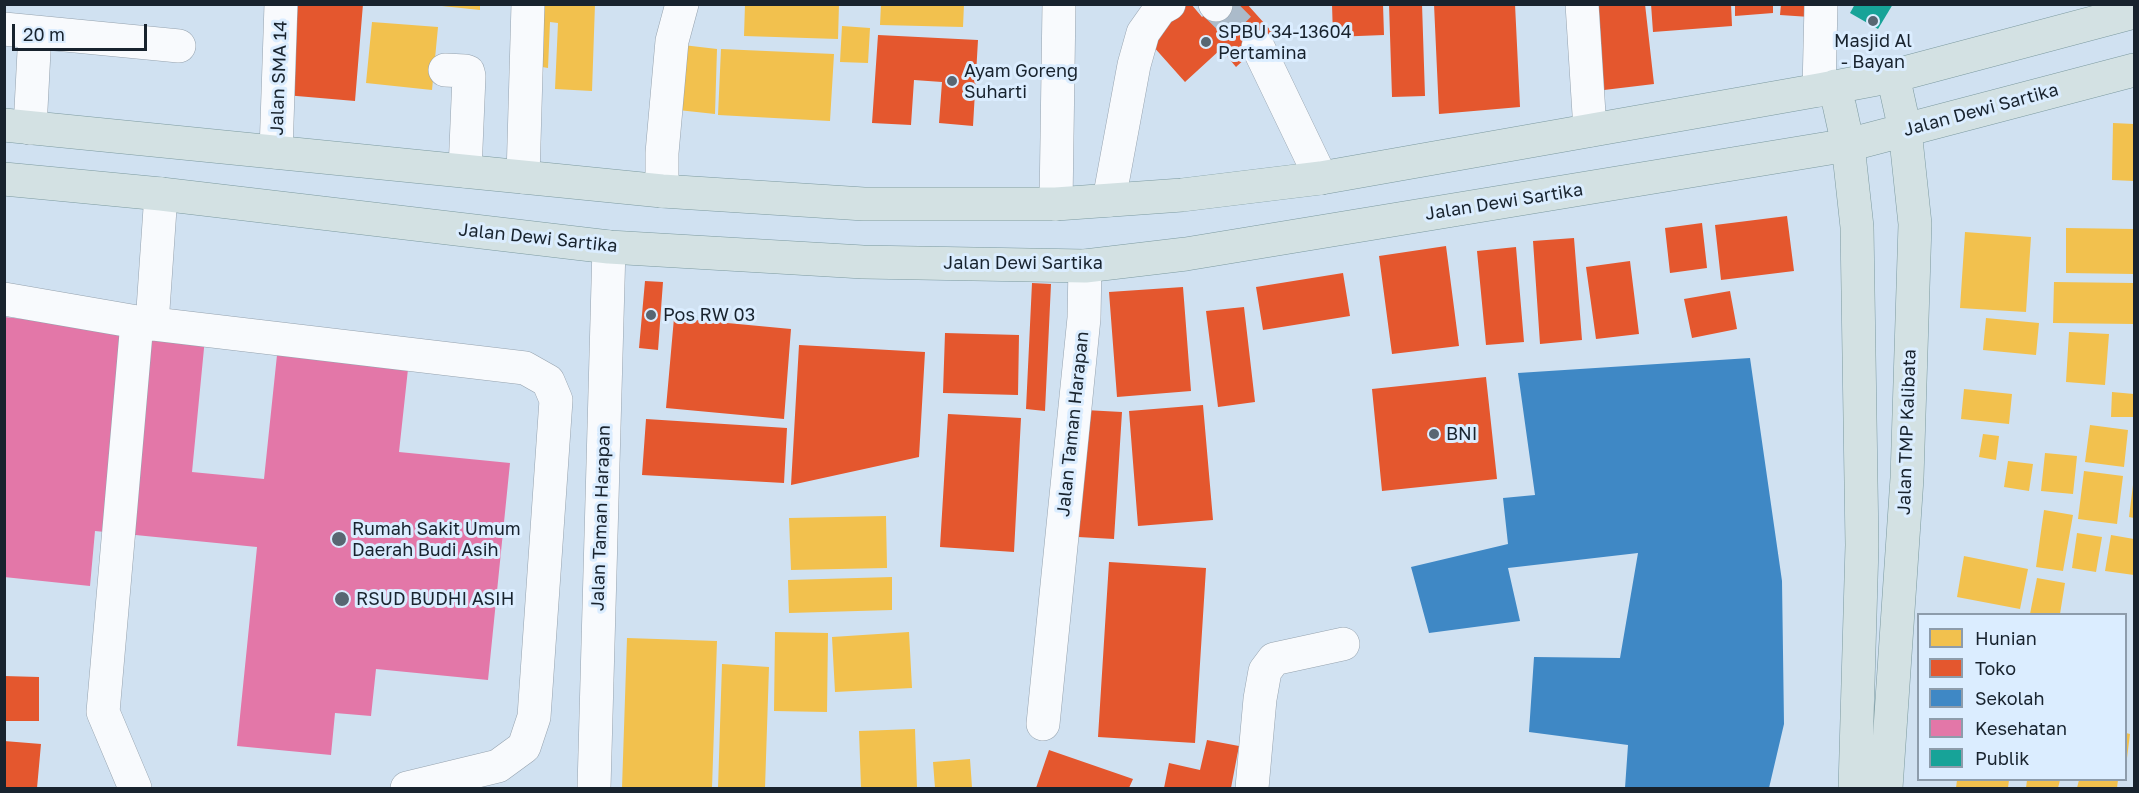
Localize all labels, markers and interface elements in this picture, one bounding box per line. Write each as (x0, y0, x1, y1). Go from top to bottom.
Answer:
scale bar (15, 12, 150, 50)
marker: Masjid Al - Bayan (1866, 14, 1880, 28)
street label: Jalan SMA 14 (266, 20, 292, 136)
place label: SPBU 34-13604 Pertamina (1218, 21, 1352, 63)
text: 20 m (23, 23, 65, 45)
place label: Masjid Al - Bayan (1834, 30, 1912, 72)
marker: SPBU 34-13604 Pertamina (1199, 35, 1213, 49)
place label: Ayam Goreng Suharti (964, 60, 1078, 103)
marker: Ayam Goreng Suharti (945, 74, 959, 88)
street label: Jalan Dewi Sartika (1901, 79, 2061, 141)
street label: Jalan Dewi Sartika (1423, 179, 1585, 225)
street label: Jalan Dewi Sartika (457, 219, 619, 257)
street label: Jalan Dewi Sartika (943, 252, 1103, 274)
place label: Pos RW 03 (663, 304, 755, 326)
marker: Pos RW 03 (644, 308, 658, 322)
street label: Jalan Taman Harapan (1053, 330, 1093, 518)
street label: Jalan TMP Kalibata (1893, 349, 1921, 515)
place label: BNI (1446, 423, 1477, 445)
street label: Jalan Taman Harapan (587, 425, 615, 611)
marker: BNI (1427, 427, 1441, 441)
place label: Rumah Sakit Umum Daerah Budi Asih (352, 518, 521, 560)
marker: Rumah Sakit Umum Daerah Budi Asih (330, 530, 348, 548)
place label: RSUD BUDHI ASIH (356, 588, 514, 610)
marker: RSUD BUDHI ASIH (333, 590, 351, 608)
legend (1917, 613, 2127, 781)
text: Hunian (1975, 627, 2037, 649)
text: Toko (1975, 657, 2016, 679)
text: Sekolah (1975, 687, 2045, 709)
text: Kesehatan (1975, 717, 2067, 739)
text: Publik (1975, 747, 2030, 769)

